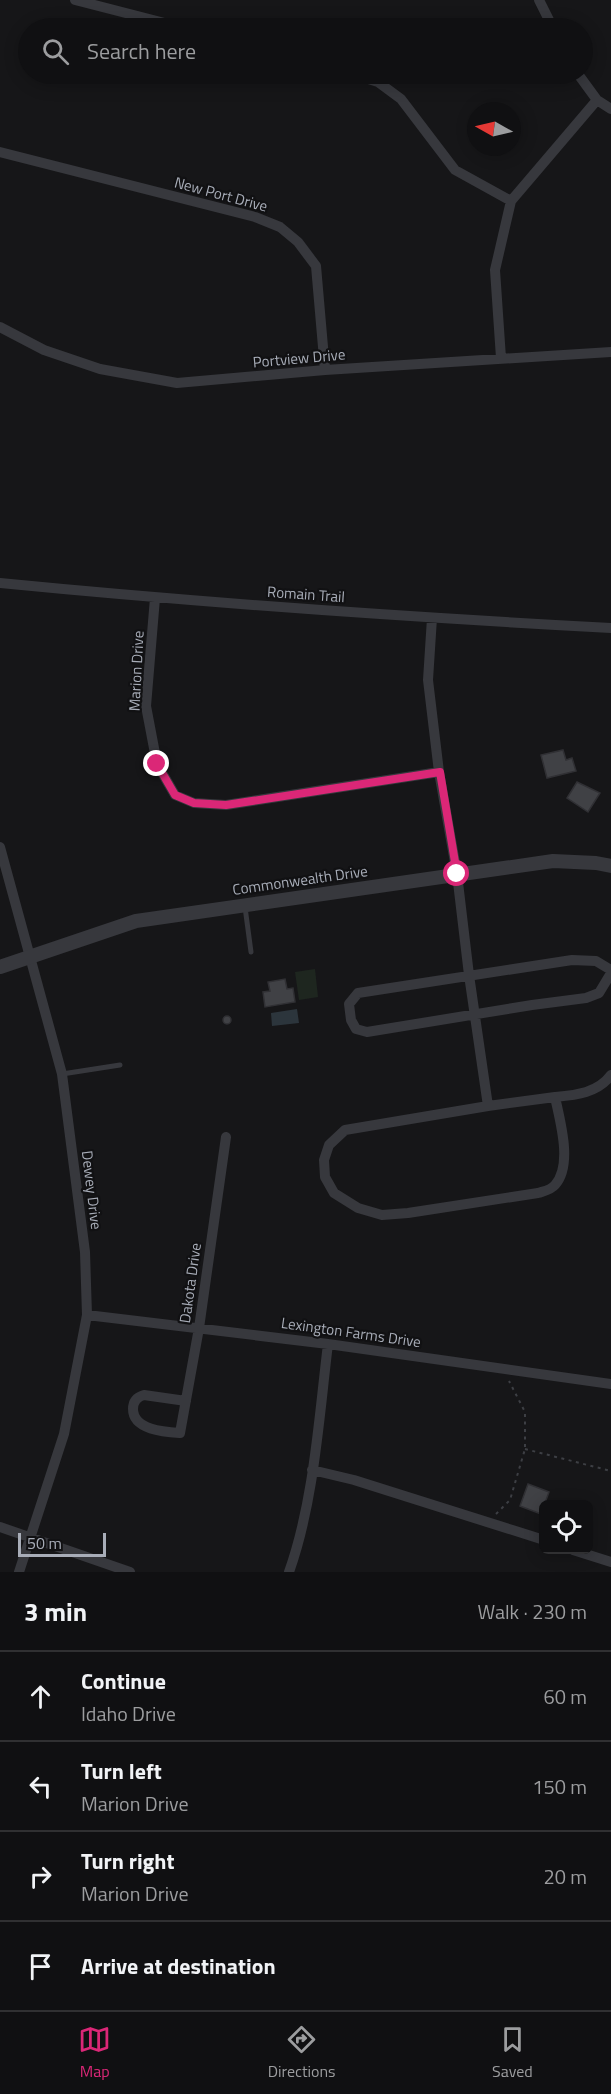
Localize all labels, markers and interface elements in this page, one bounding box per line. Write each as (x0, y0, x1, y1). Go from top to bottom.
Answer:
search box (18, 18, 593, 84)
text: Search here (87, 34, 196, 68)
icon: search (39, 35, 72, 68)
north arrow (467, 102, 521, 156)
street label: New Port Drive (172, 171, 270, 217)
street label: Portview Drive (252, 343, 346, 373)
street label: Romain Trail (266, 580, 346, 608)
street label: Marion Drive (122, 630, 150, 712)
route end (143, 750, 169, 776)
street label: Commonwealth Drive (231, 859, 369, 901)
route start (443, 860, 469, 886)
street label: Dewey Drive (76, 1149, 108, 1231)
street label: Dakota Drive (173, 1241, 207, 1325)
street label: Lexington Farms Drive (280, 1311, 422, 1353)
map controls (539, 1500, 593, 1554)
button: locate (539, 1500, 593, 1554)
scale bar (18, 1530, 106, 1558)
text: 50 m (27, 1531, 62, 1555)
text: 3 min (24, 1592, 87, 1631)
text: Walk · 230 m (478, 1596, 587, 1627)
text: Continue (81, 1664, 166, 1698)
icon: ahead (24, 1680, 57, 1713)
text: 60 m (543, 1681, 587, 1712)
text: Idaho Drive (81, 1698, 176, 1729)
text: Turn left (81, 1754, 162, 1788)
icon: left (24, 1770, 57, 1803)
text: 150 m (532, 1771, 587, 1802)
text: Marion Drive (81, 1788, 189, 1819)
text: Turn right (81, 1844, 175, 1878)
icon: right (24, 1860, 57, 1893)
text: 20 m (543, 1861, 587, 1892)
text: Marion Drive (81, 1878, 189, 1909)
text: Arrive at destination (81, 1949, 276, 1983)
icon: arrive (24, 1950, 57, 1983)
tab: Map (78, 2023, 111, 2083)
tab: Directions (268, 2023, 336, 2083)
tab: Saved (492, 2023, 533, 2083)

